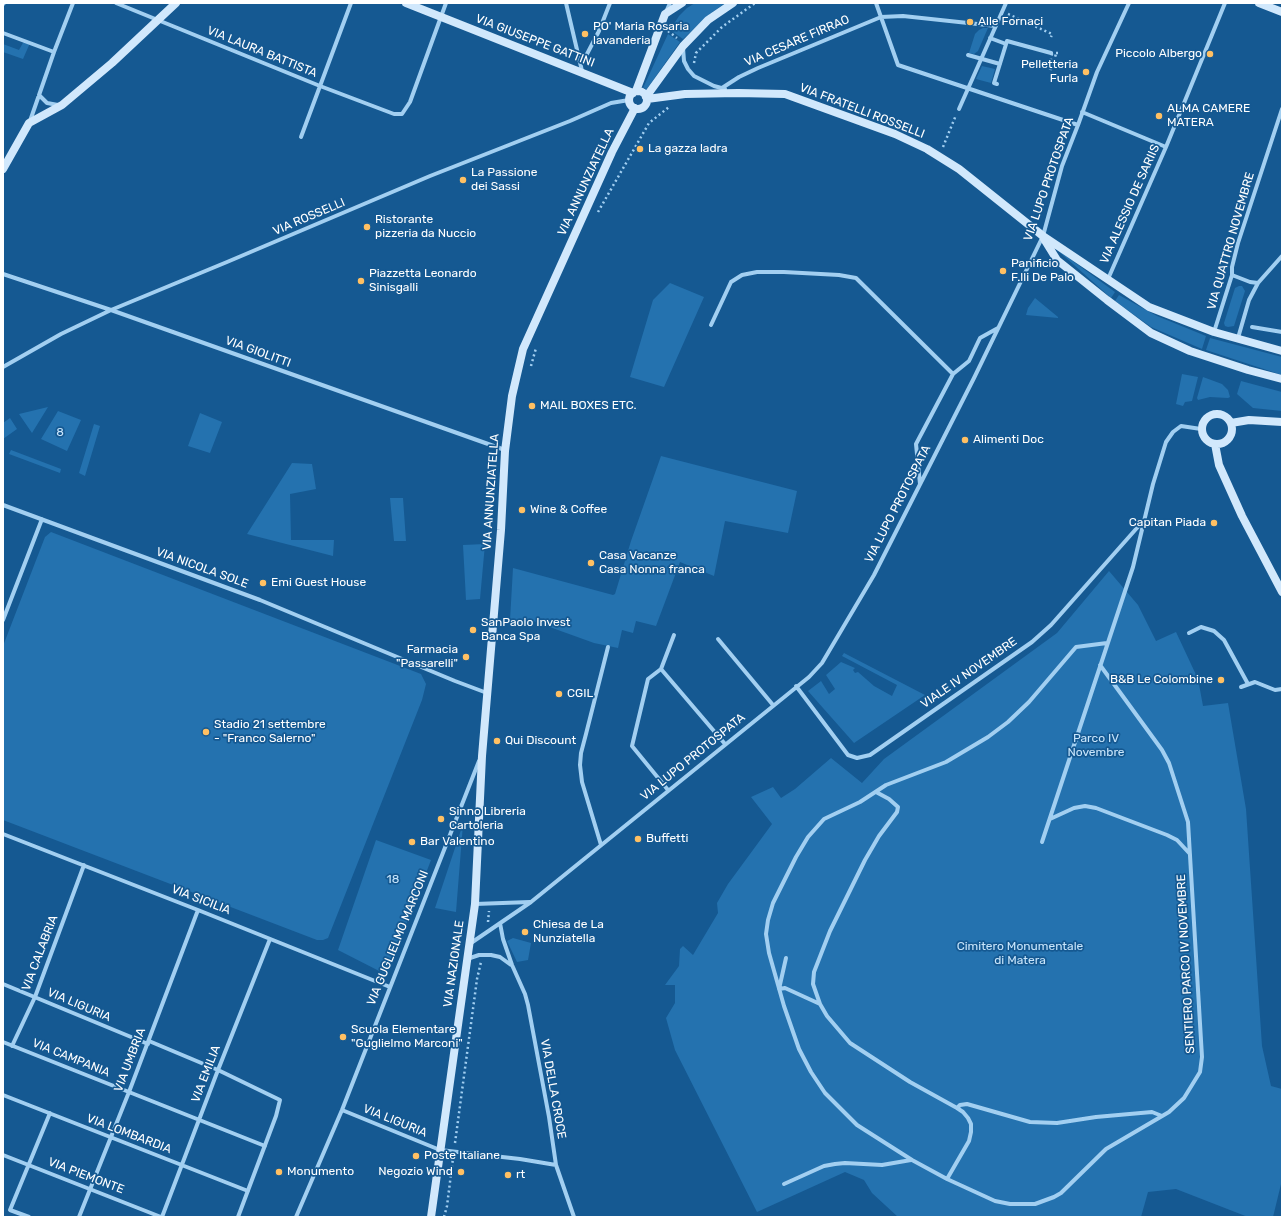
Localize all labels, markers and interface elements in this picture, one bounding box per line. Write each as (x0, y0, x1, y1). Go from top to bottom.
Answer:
street label: VIA GIUSEPPE GATTINI (473, 12, 597, 70)
street label: VIA CESARE FIRRAO (742, 12, 852, 70)
place label: Alle Fornaci (978, 15, 1043, 29)
marker: Alle Fornaci (965, 17, 975, 27)
place label: PO' Maria Rosaria lavanderia (593, 20, 689, 48)
street label: VIA LAURA BATTISTA (205, 23, 319, 81)
marker: PO' Maria Rosaria lavanderia (580, 29, 590, 39)
place label: Piccolo Albergo (1115, 47, 1202, 61)
marker: Piccolo Albergo (1205, 49, 1215, 59)
place label: Pelletteria Furla (1021, 58, 1078, 86)
marker: Pelletteria Furla (1081, 67, 1091, 77)
street label: VIA FRATELLI ROSSELLI (797, 80, 927, 142)
place label: ALMA CAMERE MATERA (1167, 102, 1250, 130)
marker: ALMA CAMERE MATERA (1154, 111, 1164, 121)
street label: VIA LUPO PROTOSPATA (1021, 115, 1077, 243)
street label: VIA ANNUNZIATELLA (555, 126, 617, 238)
place label: La gazza ladra (648, 142, 728, 156)
street label: VIA ALESSIO DE SARIIS (1097, 142, 1163, 266)
marker: La gazza ladra (635, 144, 645, 154)
place label: La Passione dei Sassi (471, 166, 538, 194)
street label: VIA QUATTRO NOVEMBRE (1204, 171, 1258, 311)
marker: La Passione dei Sassi (458, 175, 468, 185)
street label: VIA ROSSELLI (271, 195, 347, 239)
place label: Ristorante pizzeria da Nuccio (375, 213, 476, 241)
marker: Ristorante pizzeria da Nuccio (362, 222, 372, 232)
place label: Panificio F.lli De Palo (1011, 257, 1074, 285)
marker: Panificio F.lli De Palo (998, 266, 1008, 276)
place label: Piazzetta Leonardo Sinisgalli (369, 267, 477, 295)
marker: Piazzetta Leonardo Sinisgalli (356, 276, 366, 286)
street label: VIA GIOLITTI (223, 333, 293, 371)
place label: MAIL BOXES ETC. (540, 399, 637, 413)
marker: MAIL BOXES ETC. (527, 401, 537, 411)
park label: 8 (56, 426, 64, 440)
street label: VIA ANNUNZIATELLA (480, 433, 502, 551)
place label: Alimenti Doc (973, 433, 1044, 447)
marker: Alimenti Doc (960, 435, 970, 445)
street label: VIA LUPO PROTOSPATA (862, 443, 934, 565)
place label: Wine & Coffee (530, 503, 607, 517)
marker: Wine & Coffee (517, 505, 527, 515)
place label: Capitan Piada (1129, 516, 1206, 530)
marker: Capitan Piada (1209, 518, 1219, 528)
street label: VIA NICOLA SOLE (154, 545, 250, 591)
place label: Casa Vacanze Casa Nonna franca (599, 549, 705, 577)
marker: Casa Vacanze Casa Nonna franca (586, 558, 596, 568)
place label: Emi Guest House (271, 576, 366, 590)
marker: Emi Guest House (258, 578, 268, 588)
place label: SanPaolo Invest Banca Spa (481, 616, 571, 644)
marker: SanPaolo Invest Banca Spa (468, 625, 478, 635)
street label: VIALE IV NOVEMBRE (918, 634, 1020, 712)
place label: Farmacia "Passarelli" (396, 643, 458, 671)
marker: Farmacia "Passarelli" (461, 652, 471, 662)
place label: B&B Le Colombine (1110, 673, 1213, 687)
marker: B&B Le Colombine (1216, 675, 1226, 685)
place label: CGIL (567, 687, 593, 701)
marker: CGIL (554, 689, 564, 699)
street label: VIA LUPO PROTOSPATA (638, 710, 748, 804)
place label: Stadio 21 settembre - "Franco Salerno" (214, 718, 326, 746)
marker: Stadio 21 settembre - "Franco Salerno" (201, 727, 211, 737)
park label: Parco IV Novembre (1067, 732, 1125, 760)
place label: Qui Discount (505, 734, 576, 748)
marker: Qui Discount (492, 736, 502, 746)
place label: Sinno Libreria Cartoleria (449, 805, 526, 833)
marker: Sinno Libreria Cartoleria (436, 814, 446, 824)
place label: Buffetti (646, 832, 688, 846)
marker: Buffetti (633, 834, 643, 844)
place label: Bar Valentino (420, 835, 495, 849)
marker: Bar Valentino (407, 837, 417, 847)
street label: VIA GUGLIELMO MARCONI (364, 868, 432, 1008)
park label: 18 (387, 873, 399, 887)
street label: SENTIERO PARCO IV NOVEMBRE (1174, 874, 1198, 1054)
street label: VIA SICILIA (169, 882, 233, 918)
street label: VIA CALABRIA (19, 913, 61, 993)
place label: Chiesa de La Nunziatella (533, 918, 604, 946)
street label: VIA NAZIONALE (441, 920, 467, 1008)
marker: Chiesa de La Nunziatella (520, 927, 530, 937)
park label: Cimitero Monumentale di Matera (957, 940, 1083, 968)
street label: VIA LIGURIA (45, 985, 113, 1025)
place label: Scuola Elementare "Guglielmo Marconi" (351, 1023, 463, 1051)
street label: VIA UMBRIA (111, 1026, 149, 1094)
marker: Scuola Elementare "Guglielmo Marconi" (338, 1032, 348, 1042)
street label: VIA CAMPANIA (30, 1036, 112, 1080)
street label: VIA DELLA CROCE (537, 1038, 569, 1140)
street label: VIA EMILIA (188, 1043, 224, 1105)
street label: VIA LIGURIA (361, 1102, 429, 1140)
street label: VIA LOMBARDIA (84, 1111, 174, 1157)
place label: Poste Italiane (424, 1149, 500, 1163)
marker: Poste Italiane (411, 1151, 421, 1161)
street label: VIA PIEMONTE (46, 1155, 126, 1197)
place label: Monumento (287, 1165, 354, 1179)
place label: Negozio Wind (378, 1165, 453, 1179)
marker: Monumento (274, 1167, 284, 1177)
marker: Negozio Wind (456, 1167, 466, 1177)
place label: rt (516, 1168, 525, 1182)
marker: rt (503, 1170, 513, 1180)

